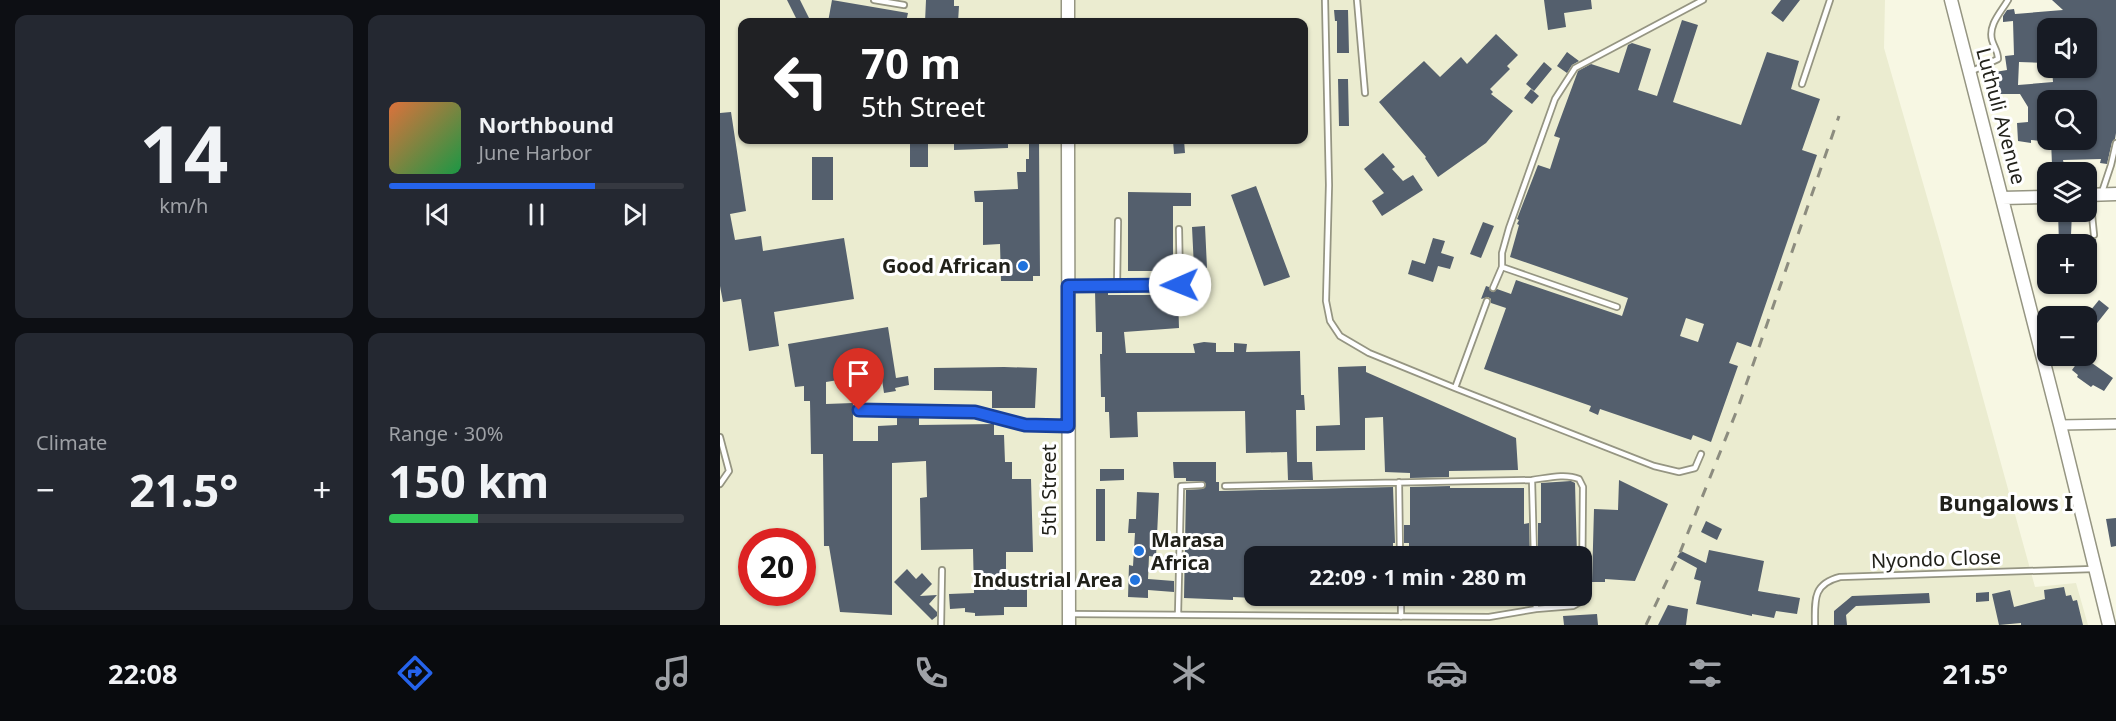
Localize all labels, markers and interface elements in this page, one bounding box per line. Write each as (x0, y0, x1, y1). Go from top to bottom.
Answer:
map controls (2037, 18, 2097, 366)
button: sound (2037, 18, 2097, 78)
text: 70 m (861, 34, 961, 91)
icon: left (762, 42, 840, 120)
street label: Luthuli Avenue (1970, 45, 2033, 187)
text: 5th Street (861, 88, 985, 125)
button: search (2037, 90, 2097, 150)
text: 14 (139, 100, 228, 206)
text: Northbound (479, 109, 614, 139)
text: June Harbor (479, 139, 592, 166)
button: layers (2037, 162, 2097, 222)
text: km/h (159, 192, 208, 219)
icon: previous (421, 198, 454, 231)
icon: pause (520, 198, 553, 231)
icon: next (618, 198, 651, 231)
button: + (2037, 234, 2097, 294)
place label: Good African (882, 252, 1011, 279)
position arrow (1148, 253, 1212, 317)
marker: Good African (1016, 259, 1030, 273)
button: − (2037, 306, 2097, 366)
pin (833, 348, 884, 410)
icon: arrive (842, 357, 875, 390)
text: Range · 30% (389, 420, 503, 447)
text: Climate (36, 429, 107, 456)
street label: 5th Street (1035, 444, 1062, 536)
text: 150 km (389, 450, 549, 511)
text: 21.5° (129, 459, 238, 520)
text: − (36, 467, 55, 512)
text: + (313, 467, 331, 512)
district label: Bungalows I (1939, 487, 2073, 517)
place label: Marasa Africa (1151, 526, 1224, 576)
speed limit sign: 20 (738, 528, 816, 606)
street label: Nyondo Close (1870, 543, 2002, 574)
marker: Marasa Africa (1132, 544, 1146, 558)
text: 22:09 · 1 min · 280 m (1309, 561, 1527, 591)
place label: Industrial Area (974, 566, 1123, 593)
marker: Industrial Area (1128, 573, 1142, 587)
icon: directions (394, 652, 436, 694)
icon: music (652, 652, 694, 694)
icon: phone (910, 652, 952, 694)
icon: climate (1168, 652, 1210, 694)
icon: car (1426, 652, 1468, 694)
icon: filters (1684, 652, 1726, 694)
text: 22:08 (108, 655, 177, 692)
text: 21.5° (1943, 655, 2008, 692)

